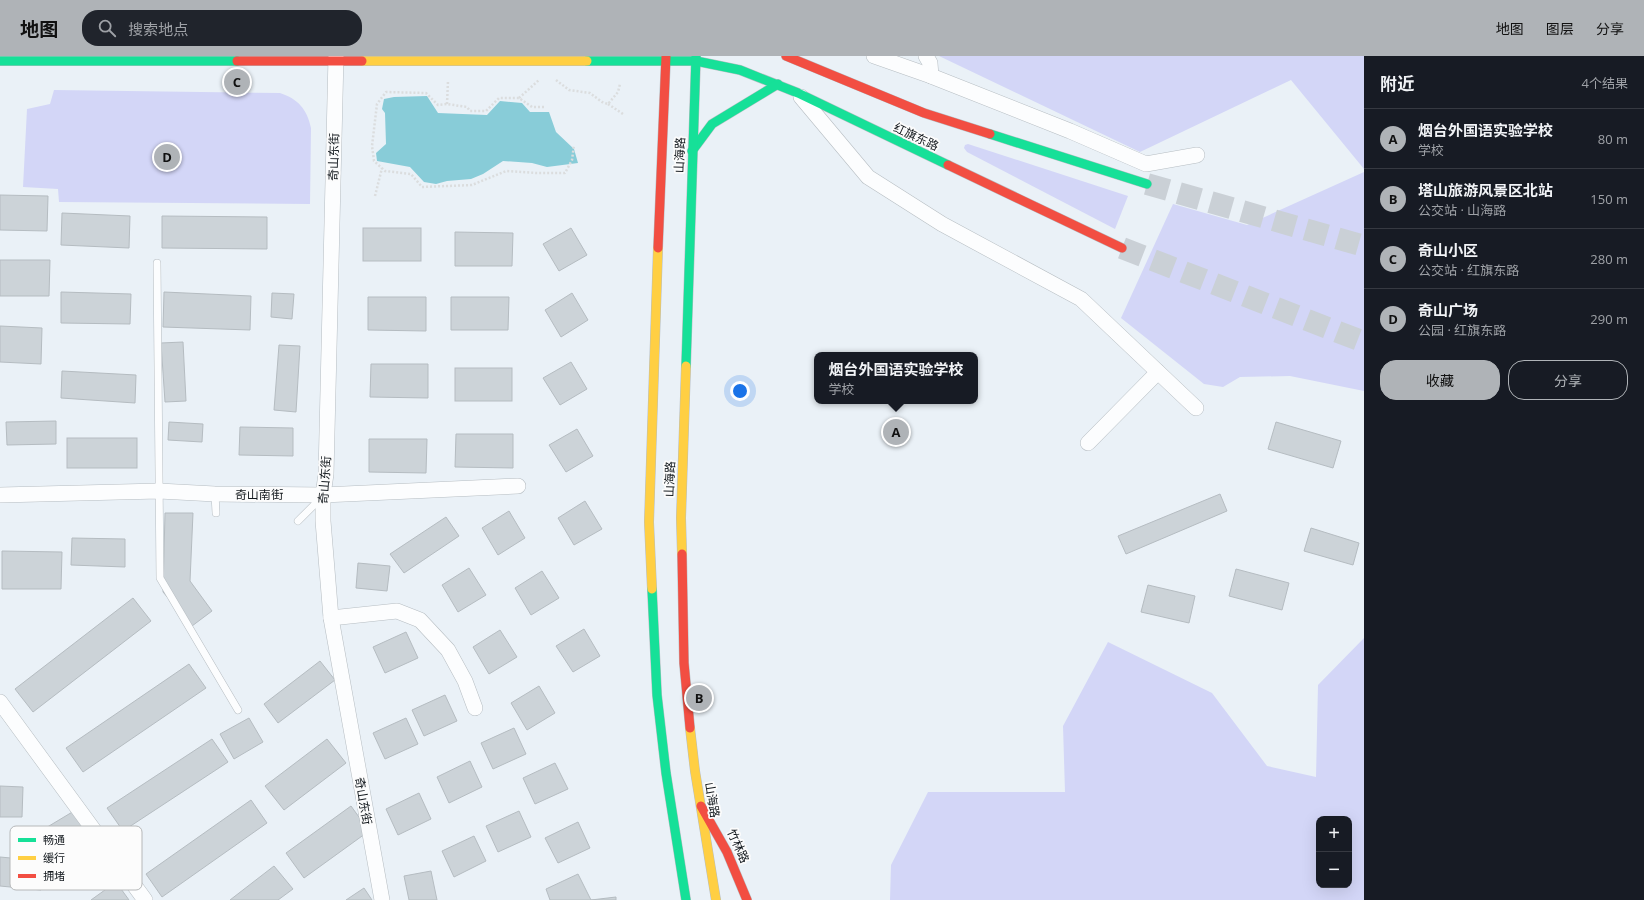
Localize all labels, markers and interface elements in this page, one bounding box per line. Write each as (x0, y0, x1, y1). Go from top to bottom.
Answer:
search box (82, 10, 362, 46)
text: 地图 (20, 16, 58, 42)
icon: search (96, 17, 118, 39)
text: 搜索地点 (128, 19, 188, 39)
text: 地图 (1496, 19, 1524, 38)
text: 图层 (1546, 19, 1574, 38)
text: 分享 (1596, 19, 1624, 38)
pin: C (224, 67, 250, 97)
text: 附近 (1380, 72, 1414, 95)
text: 4个结果 (1582, 74, 1628, 92)
street label: 红旗东路 (891, 119, 942, 154)
text: 烟台外国语实验学校 (1418, 120, 1553, 140)
text: A (1389, 130, 1397, 148)
text: 80 m (1598, 130, 1628, 148)
street label: 奇山东街 (325, 133, 342, 181)
street label: 山海路 (670, 137, 689, 173)
text: 学校 (1418, 141, 1444, 159)
pin: D (154, 142, 180, 172)
text: 塔山旅游风景区北站 (1418, 180, 1553, 200)
text: B (1389, 190, 1397, 208)
text: 150 m (1590, 190, 1628, 208)
text: 公交站 · 山海路 (1418, 201, 1506, 219)
text: 奇山小区 (1418, 240, 1478, 260)
text: C (1389, 250, 1397, 268)
text: 280 m (1590, 250, 1628, 268)
text: 公交站 · 红旗东路 (1418, 261, 1519, 279)
text: 奇山广场 (1418, 300, 1478, 320)
text: D (1388, 310, 1398, 328)
text: 290 m (1590, 310, 1628, 328)
text: 公园 · 红旗东路 (1418, 321, 1506, 339)
popup (814, 352, 978, 404)
text: 烟台外国语实验学校 (828, 359, 964, 379)
button: 收藏 (1380, 360, 1500, 400)
button: 分享 (1508, 360, 1628, 400)
text: 学校 (828, 380, 855, 398)
your location (730, 381, 750, 401)
pin: A (883, 417, 909, 447)
street label: 奇山东街 (314, 455, 335, 505)
street label: 山海路 (660, 461, 679, 497)
street label: 奇山南街 (235, 486, 283, 503)
pin: B (686, 683, 712, 713)
street label: 奇山东街 (351, 776, 376, 826)
street label: 山海路 (701, 781, 724, 819)
map controls (1316, 816, 1352, 888)
button: + (1316, 816, 1352, 852)
legend (10, 826, 142, 890)
street label: 竹林路 (723, 826, 754, 866)
text: 畅通 (43, 832, 65, 847)
text: 缓行 (43, 850, 65, 865)
button: − (1316, 852, 1352, 888)
text: 拥堵 (43, 868, 65, 883)

